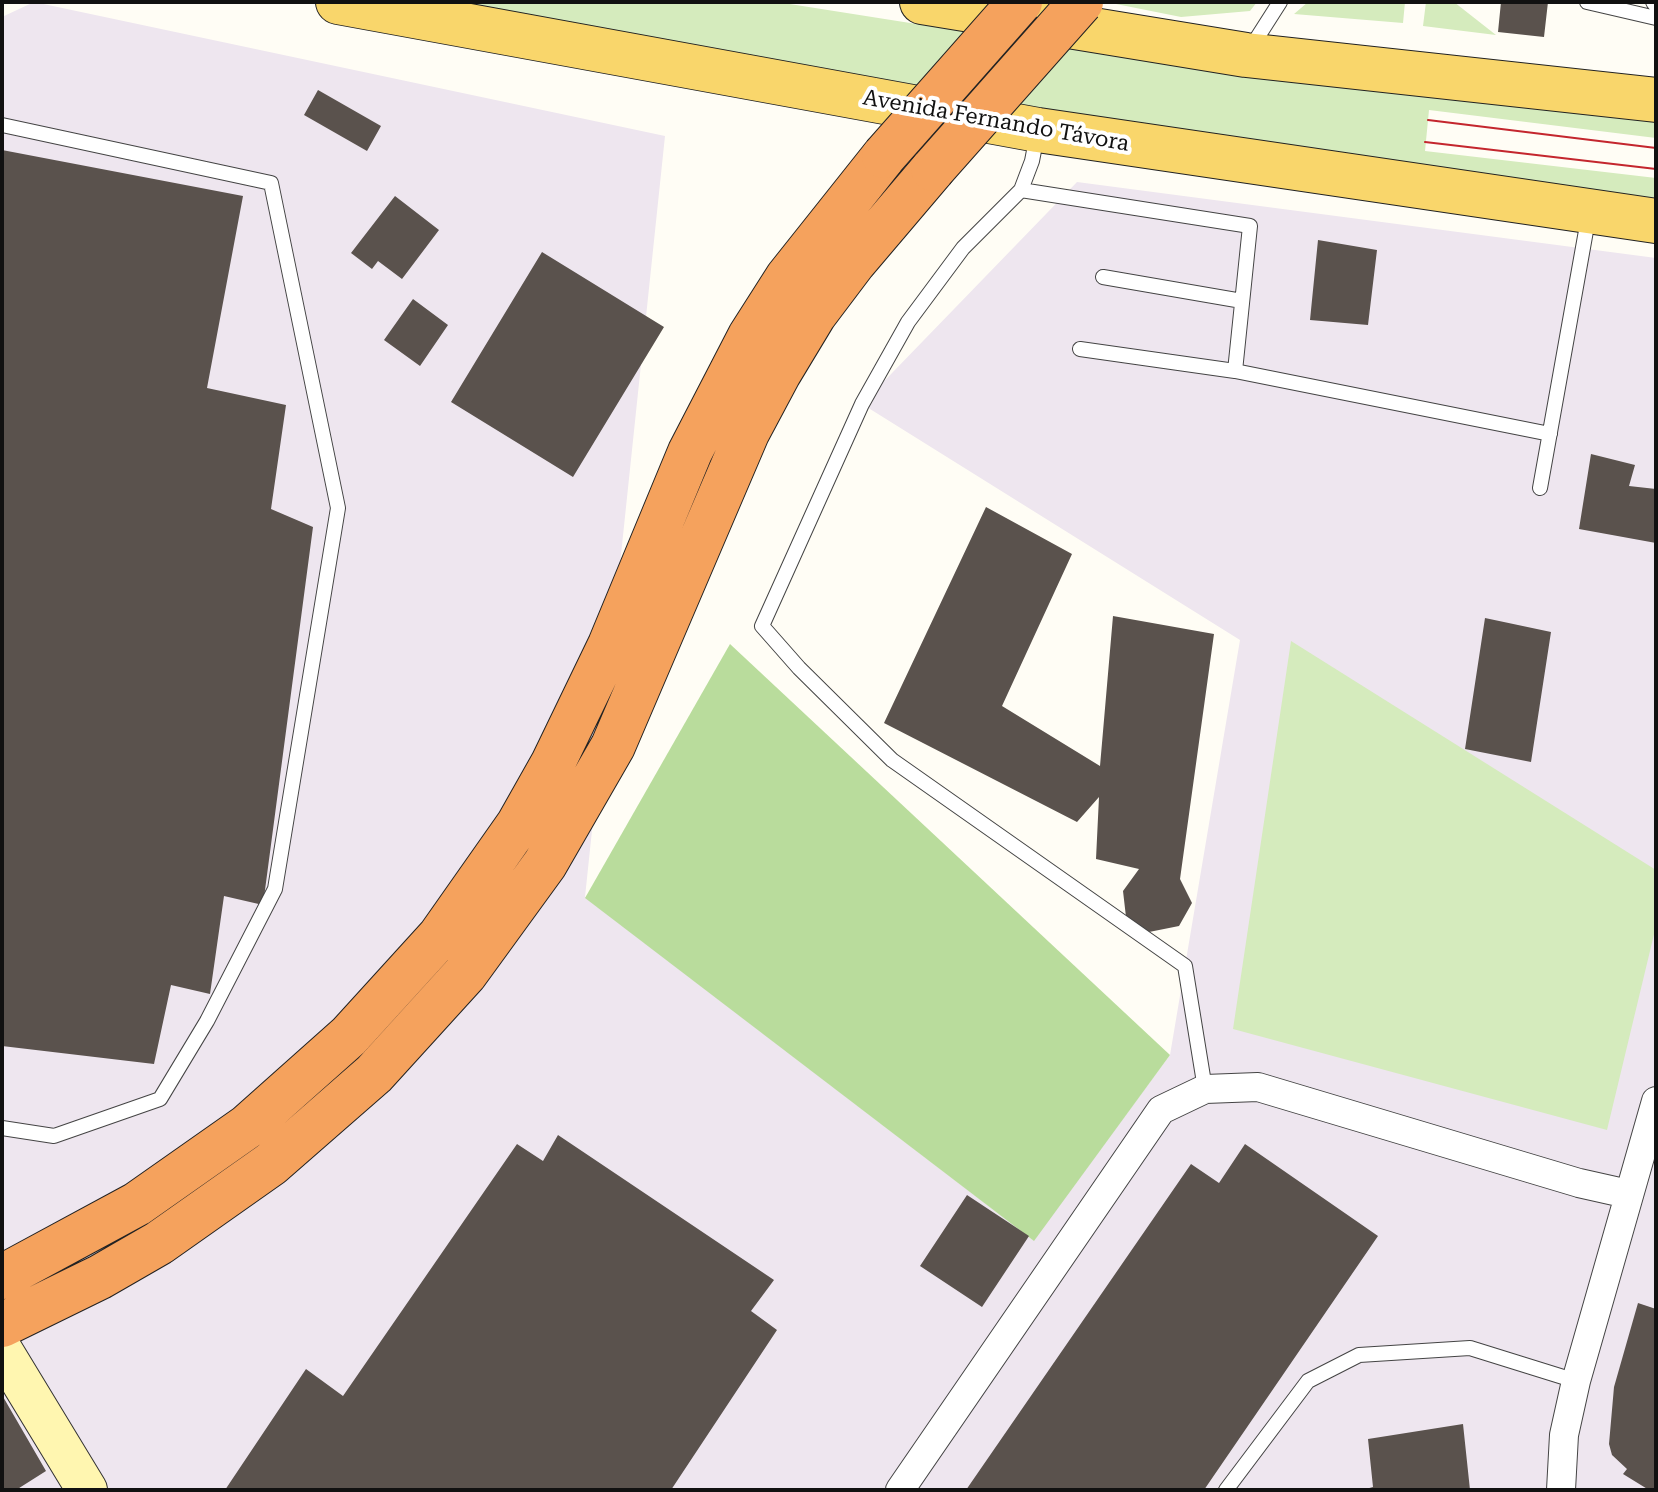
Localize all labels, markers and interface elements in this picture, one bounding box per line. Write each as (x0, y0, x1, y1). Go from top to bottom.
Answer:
street label: Avenida Fernando Távora (861, 85, 1131, 157)

